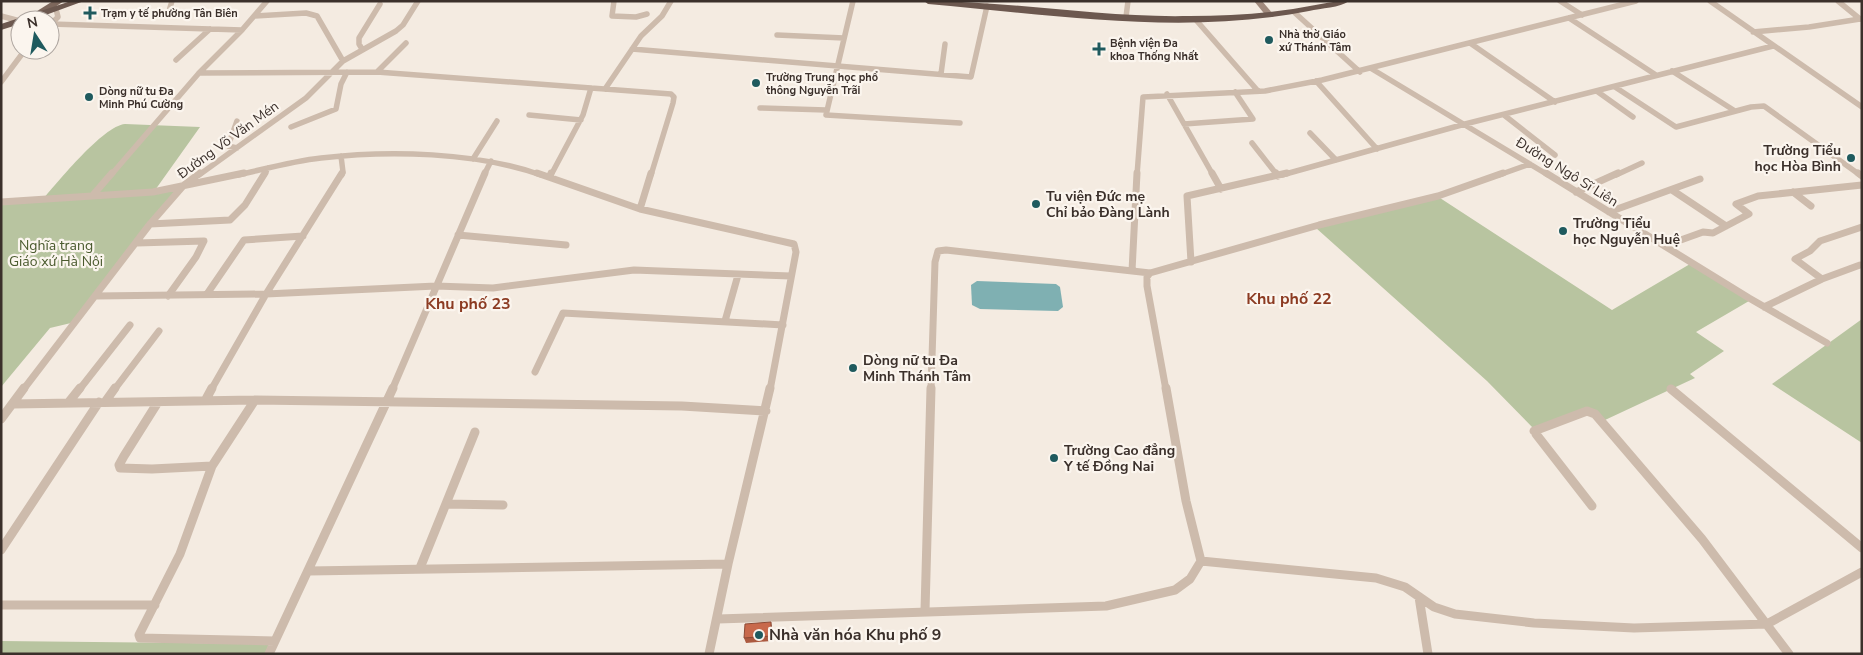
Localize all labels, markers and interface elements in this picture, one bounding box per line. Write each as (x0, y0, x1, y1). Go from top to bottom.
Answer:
marker: Trạm y tế phường Tân Biên (83, 6, 97, 20)
place label: Trạm y tế phường Tân Biên (101, 6, 238, 21)
north arrow (10, 10, 60, 60)
text: N (25, 12, 40, 33)
place label: Nhà thờ Giáo xứ Thánh Tâm (1278, 27, 1351, 55)
marker: Nhà thờ Giáo xứ Thánh Tâm (1263, 34, 1275, 46)
place label: Bệnh viện Đa khoa Thống Nhất (1110, 36, 1199, 64)
marker: Bệnh viện Đa khoa Thống Nhất (1092, 42, 1106, 56)
place label: Trường Trung học phổ thông Nguyễn Trãi (766, 70, 878, 98)
marker: Trường Trung học phổ thông Nguyễn Trãi (750, 77, 762, 89)
place label: Dòng nữ tu Đa Minh Phú Cường (99, 84, 183, 112)
marker: Dòng nữ tu Đa Minh Phú Cường (83, 91, 95, 103)
street label: Đường Võ Văn Mén (173, 97, 283, 184)
street label: Đường Ngô Sĩ Liên (1511, 132, 1622, 211)
place label: Trường Tiểu học Hòa Bình (1754, 141, 1841, 176)
marker: Trường Tiểu học Hòa Bình (1845, 152, 1857, 164)
place label: Tu viện Đức mẹ Chỉ bảo Đàng Lành (1046, 187, 1170, 222)
marker: Tu viện Đức mẹ Chỉ bảo Đàng Lành (1030, 198, 1042, 210)
place label: Trường Tiểu học Nguyễn Huệ (1573, 214, 1680, 249)
marker: Trường Tiểu học Nguyễn Huệ (1557, 225, 1569, 237)
park label: Nghĩa trang Giáo xứ Hà Nội (9, 236, 103, 271)
district label: Khu phố 22 (1246, 288, 1332, 310)
district label: Khu phố 23 (425, 293, 511, 315)
place label: Dòng nữ tu Đa Minh Thánh Tâm (863, 351, 971, 386)
marker: Dòng nữ tu Đa Minh Thánh Tâm (847, 362, 859, 374)
place label: Trường Cao đẳng Y tế Đồng Nai (1063, 441, 1175, 476)
marker: Trường Cao đẳng Y tế Đồng Nai (1048, 452, 1060, 464)
place label: Nhà văn hóa Khu phố 9 (769, 624, 941, 646)
marker: Nhà văn hóa Khu phố 9 (753, 629, 765, 641)

